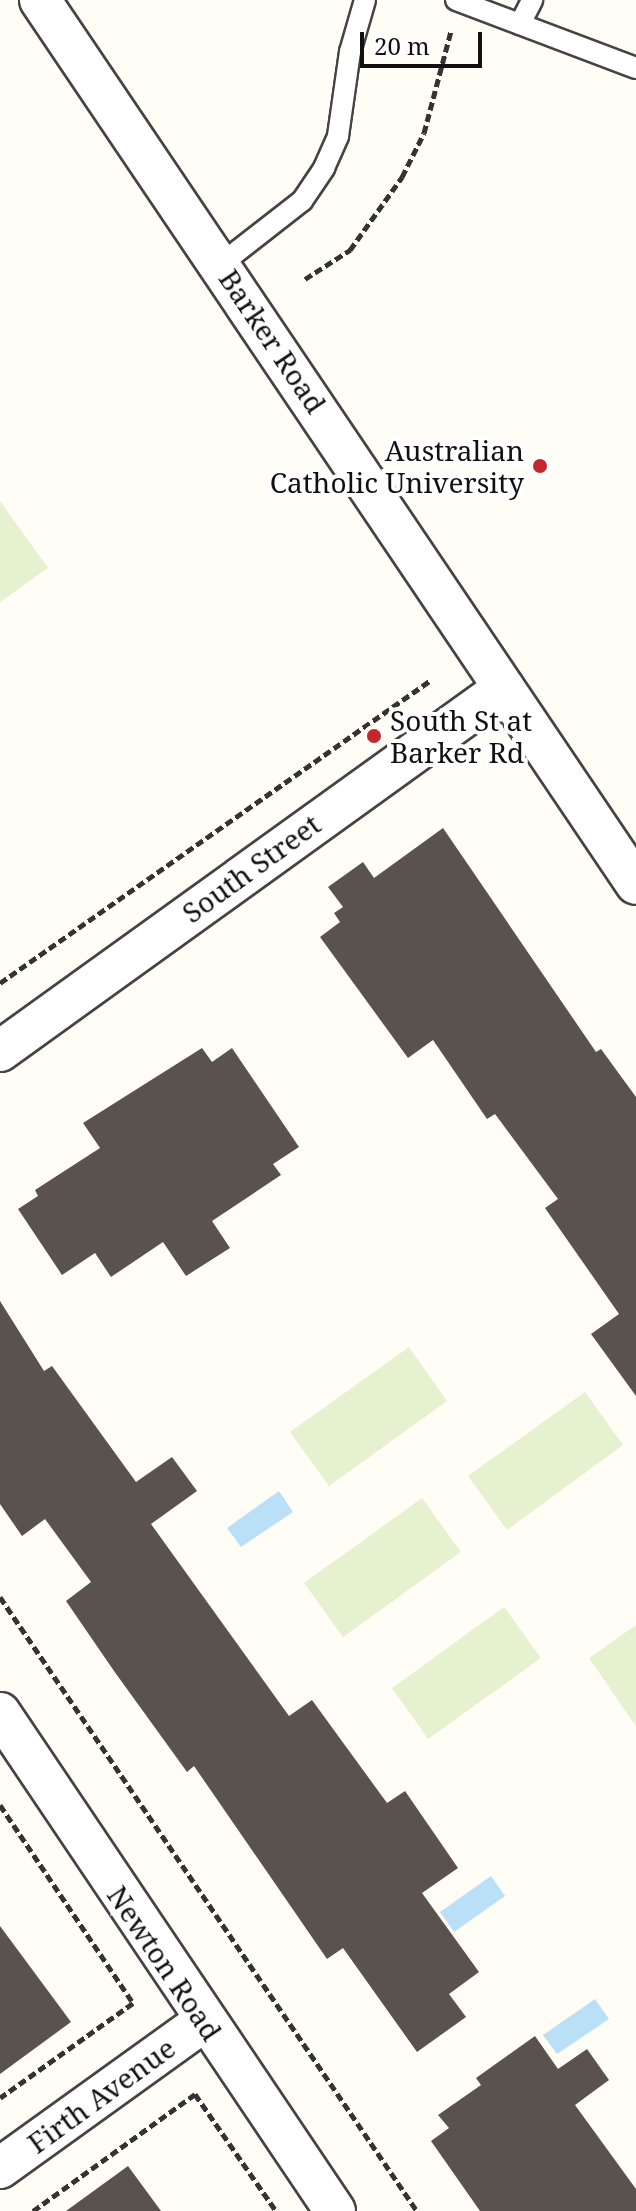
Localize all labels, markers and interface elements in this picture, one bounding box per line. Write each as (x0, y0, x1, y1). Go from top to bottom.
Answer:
scale bar (364, 16, 486, 66)
text: 20 m (374, 29, 430, 62)
street label: Barker Road (213, 263, 333, 419)
place label: Australian Catholic University (270, 433, 524, 499)
marker: Australian Catholic University (531, 457, 549, 475)
place label: South St at Barker Rd (390, 703, 532, 769)
marker: South St at Barker Rd (365, 727, 383, 745)
street label: South Street (176, 807, 326, 929)
street label: Newton Road (101, 1879, 229, 2047)
street label: Firth Avenue (21, 2030, 181, 2160)

